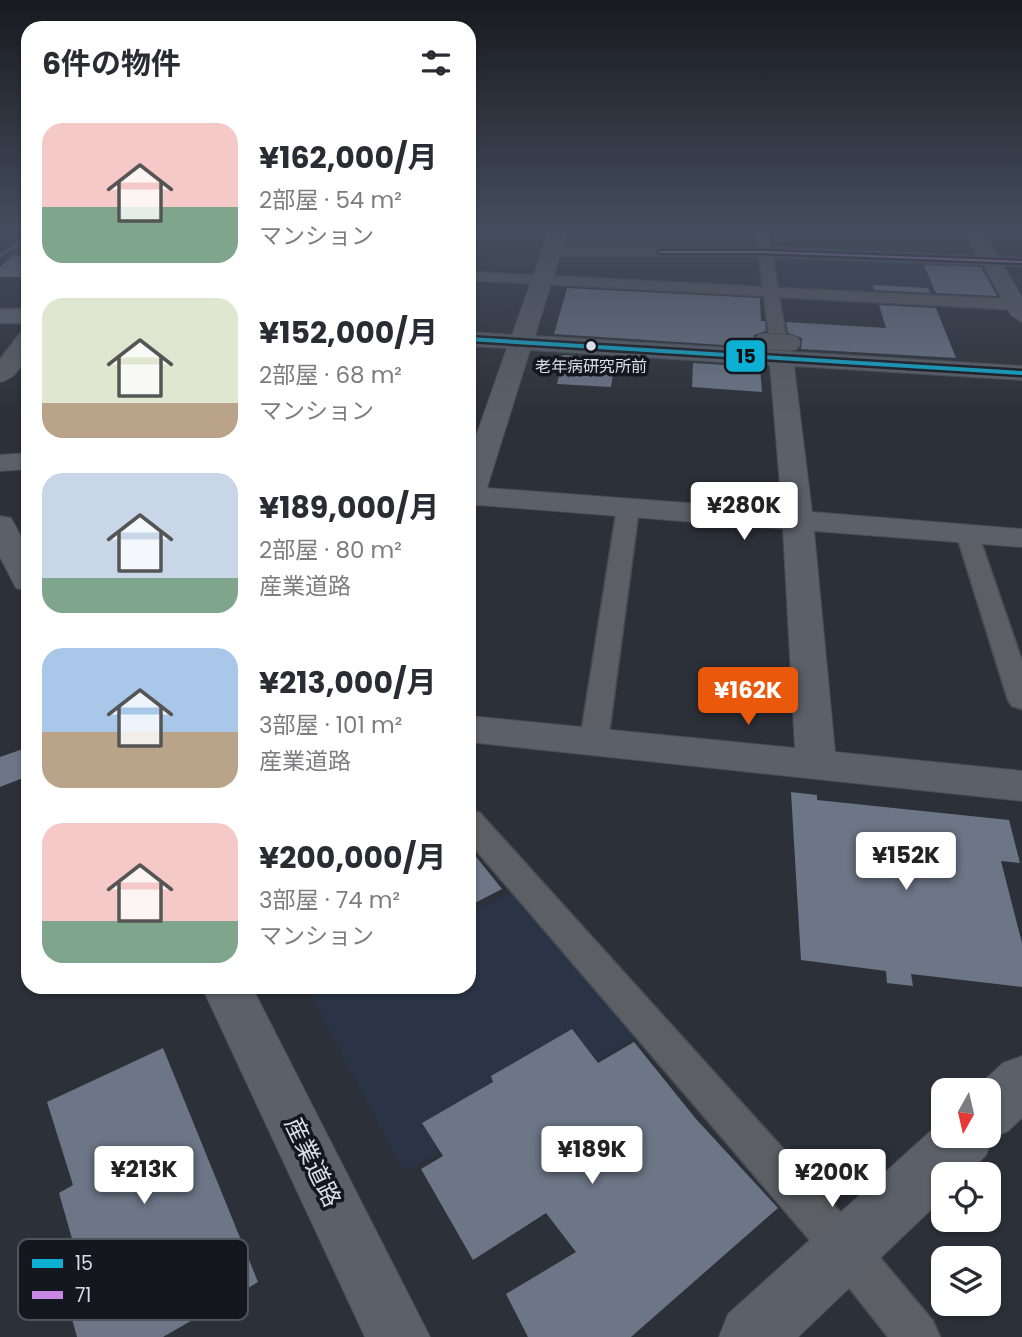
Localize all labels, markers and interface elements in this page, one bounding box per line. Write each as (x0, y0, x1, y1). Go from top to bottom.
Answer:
text: 6件の物件 (42, 42, 181, 85)
icon: filters (417, 44, 455, 82)
text: ¥162,000/月 (259, 136, 438, 179)
icon: home (98, 151, 182, 235)
text: 2部屋 · 54 m² (259, 184, 402, 216)
text: マンション (259, 220, 374, 252)
text: ¥152,000/月 (259, 311, 438, 354)
icon: home (98, 326, 182, 410)
marker: 老年病研究所前 (584, 339, 598, 353)
line badge: 15 (725, 339, 766, 373)
text: 15 (736, 343, 756, 370)
place label: 老年病研究所前 (535, 355, 647, 378)
text: 2部屋 · 68 m² (259, 359, 402, 391)
text: マンション (259, 395, 374, 427)
pin: ¥280K (695, 482, 793, 542)
text: ¥189,000/月 (259, 486, 439, 529)
text: ¥280K (707, 489, 781, 521)
icon: home (98, 501, 182, 585)
text: 2部屋 · 80 m² (259, 534, 402, 566)
text: 産業道路 (259, 570, 351, 602)
text: ¥213,000/月 (259, 661, 437, 704)
pin: ¥162K (699, 668, 797, 727)
text: ¥162K (714, 674, 782, 706)
icon: home (98, 676, 182, 760)
text: 3部屋 · 101 m² (259, 709, 402, 741)
text: 産業道路 (259, 745, 351, 777)
pin: ¥152K (857, 832, 955, 892)
text: ¥200,000/月 (259, 836, 446, 879)
text: ¥152K (872, 839, 940, 871)
icon: home (98, 851, 182, 935)
text: 3部屋 · 74 m² (259, 884, 400, 916)
text: マンション (259, 920, 374, 952)
north arrow (931, 1078, 1001, 1148)
map controls (931, 1078, 1001, 1316)
street label: 産業道路 (277, 1112, 349, 1212)
pin: ¥189K (543, 1126, 641, 1186)
text: ¥189K (557, 1133, 627, 1165)
pin: ¥213K (95, 1146, 193, 1206)
pin: ¥200K (783, 1150, 881, 1209)
text: ¥213K (110, 1153, 178, 1185)
text: ¥200K (795, 1156, 869, 1188)
button: locate (931, 1162, 1001, 1232)
legend (18, 1239, 248, 1320)
button: layers (931, 1246, 1001, 1316)
text: 15 (75, 1250, 93, 1277)
text: 71 (75, 1282, 91, 1309)

